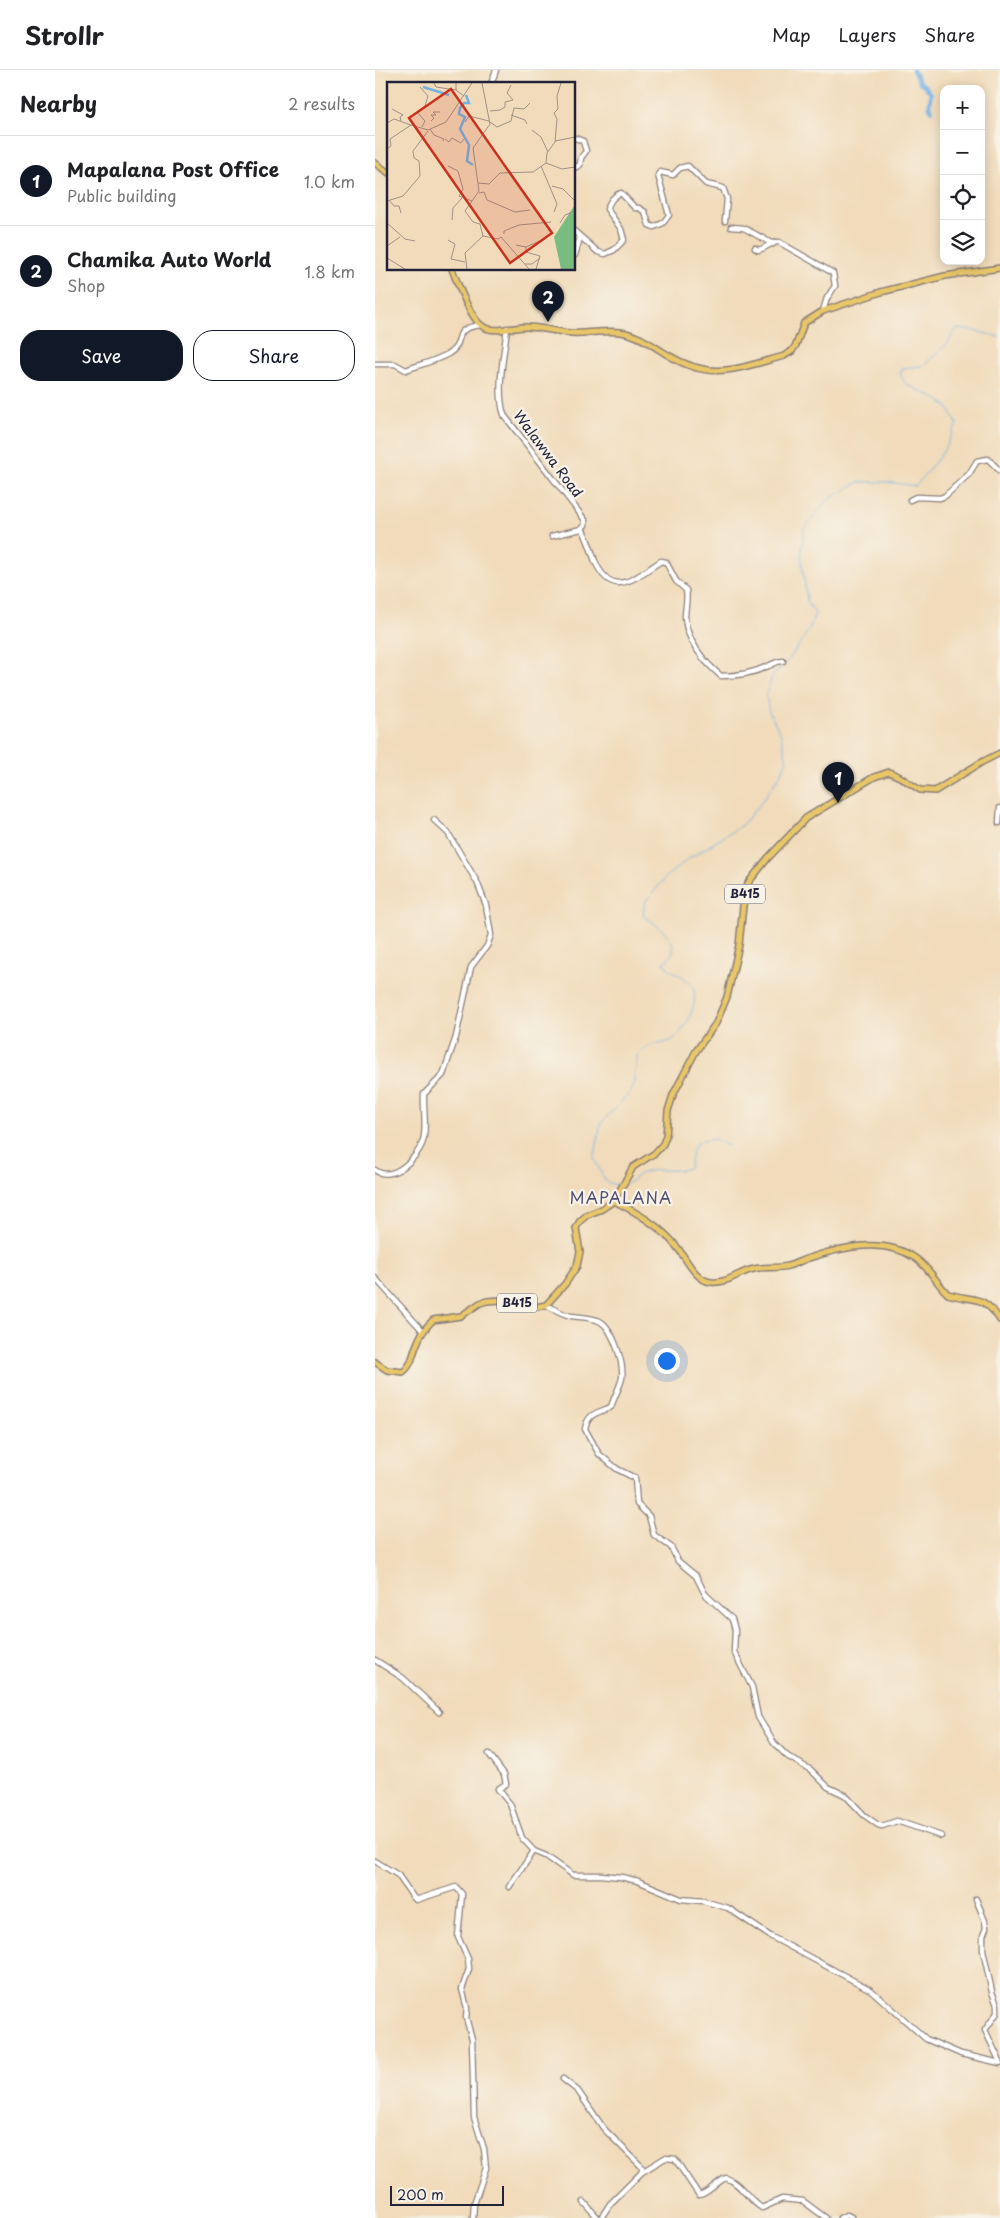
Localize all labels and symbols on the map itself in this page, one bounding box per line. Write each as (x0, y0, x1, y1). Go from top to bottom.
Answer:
inset map (387, 82, 575, 270)
pin: 2 (532, 281, 564, 322)
street label: Walawwa Road (509, 406, 588, 502)
pin: 1 (822, 762, 854, 803)
road number: B415 (725, 884, 765, 904)
district label: MAPALANA (570, 1185, 672, 1209)
road number: B415 (497, 1294, 537, 1312)
your location (654, 1348, 680, 1374)
scale bar (390, 2183, 504, 2206)

